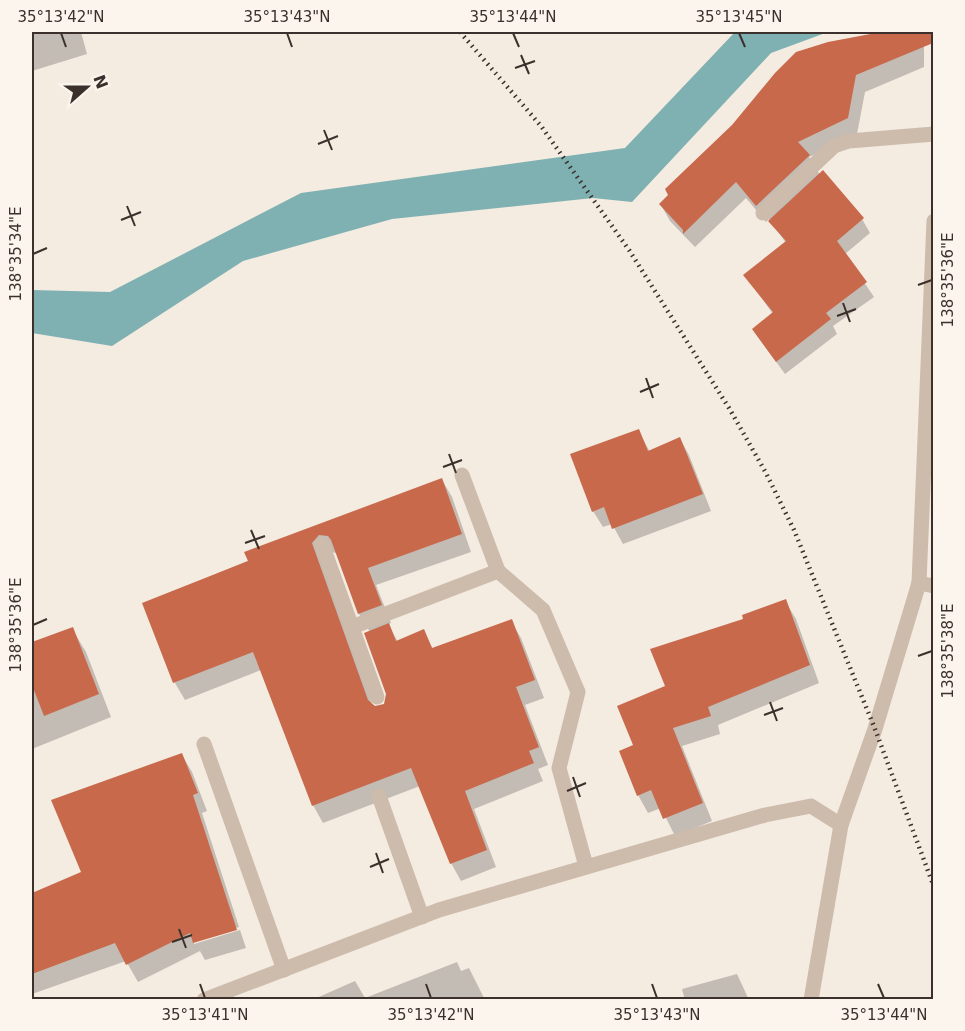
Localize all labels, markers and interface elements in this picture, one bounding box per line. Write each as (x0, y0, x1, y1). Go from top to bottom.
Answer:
text: 35°13'42"N (17, 8, 105, 26)
text: 35°13'43"N (243, 8, 331, 26)
text: 35°13'44"N (469, 8, 557, 26)
text: 35°13'45"N (695, 8, 783, 26)
north arrow (57, 57, 117, 117)
text: N (89, 72, 112, 91)
text: 138°35'34"E (7, 207, 25, 301)
text: 138°35'36"E (939, 233, 957, 327)
text: 138°35'36"E (7, 578, 25, 672)
text: 138°35'38"E (939, 604, 957, 698)
text: 35°13'41"N (161, 1006, 249, 1024)
text: 35°13'42"N (387, 1006, 475, 1024)
text: 35°13'43"N (613, 1006, 701, 1024)
text: 35°13'44"N (840, 1006, 928, 1024)

